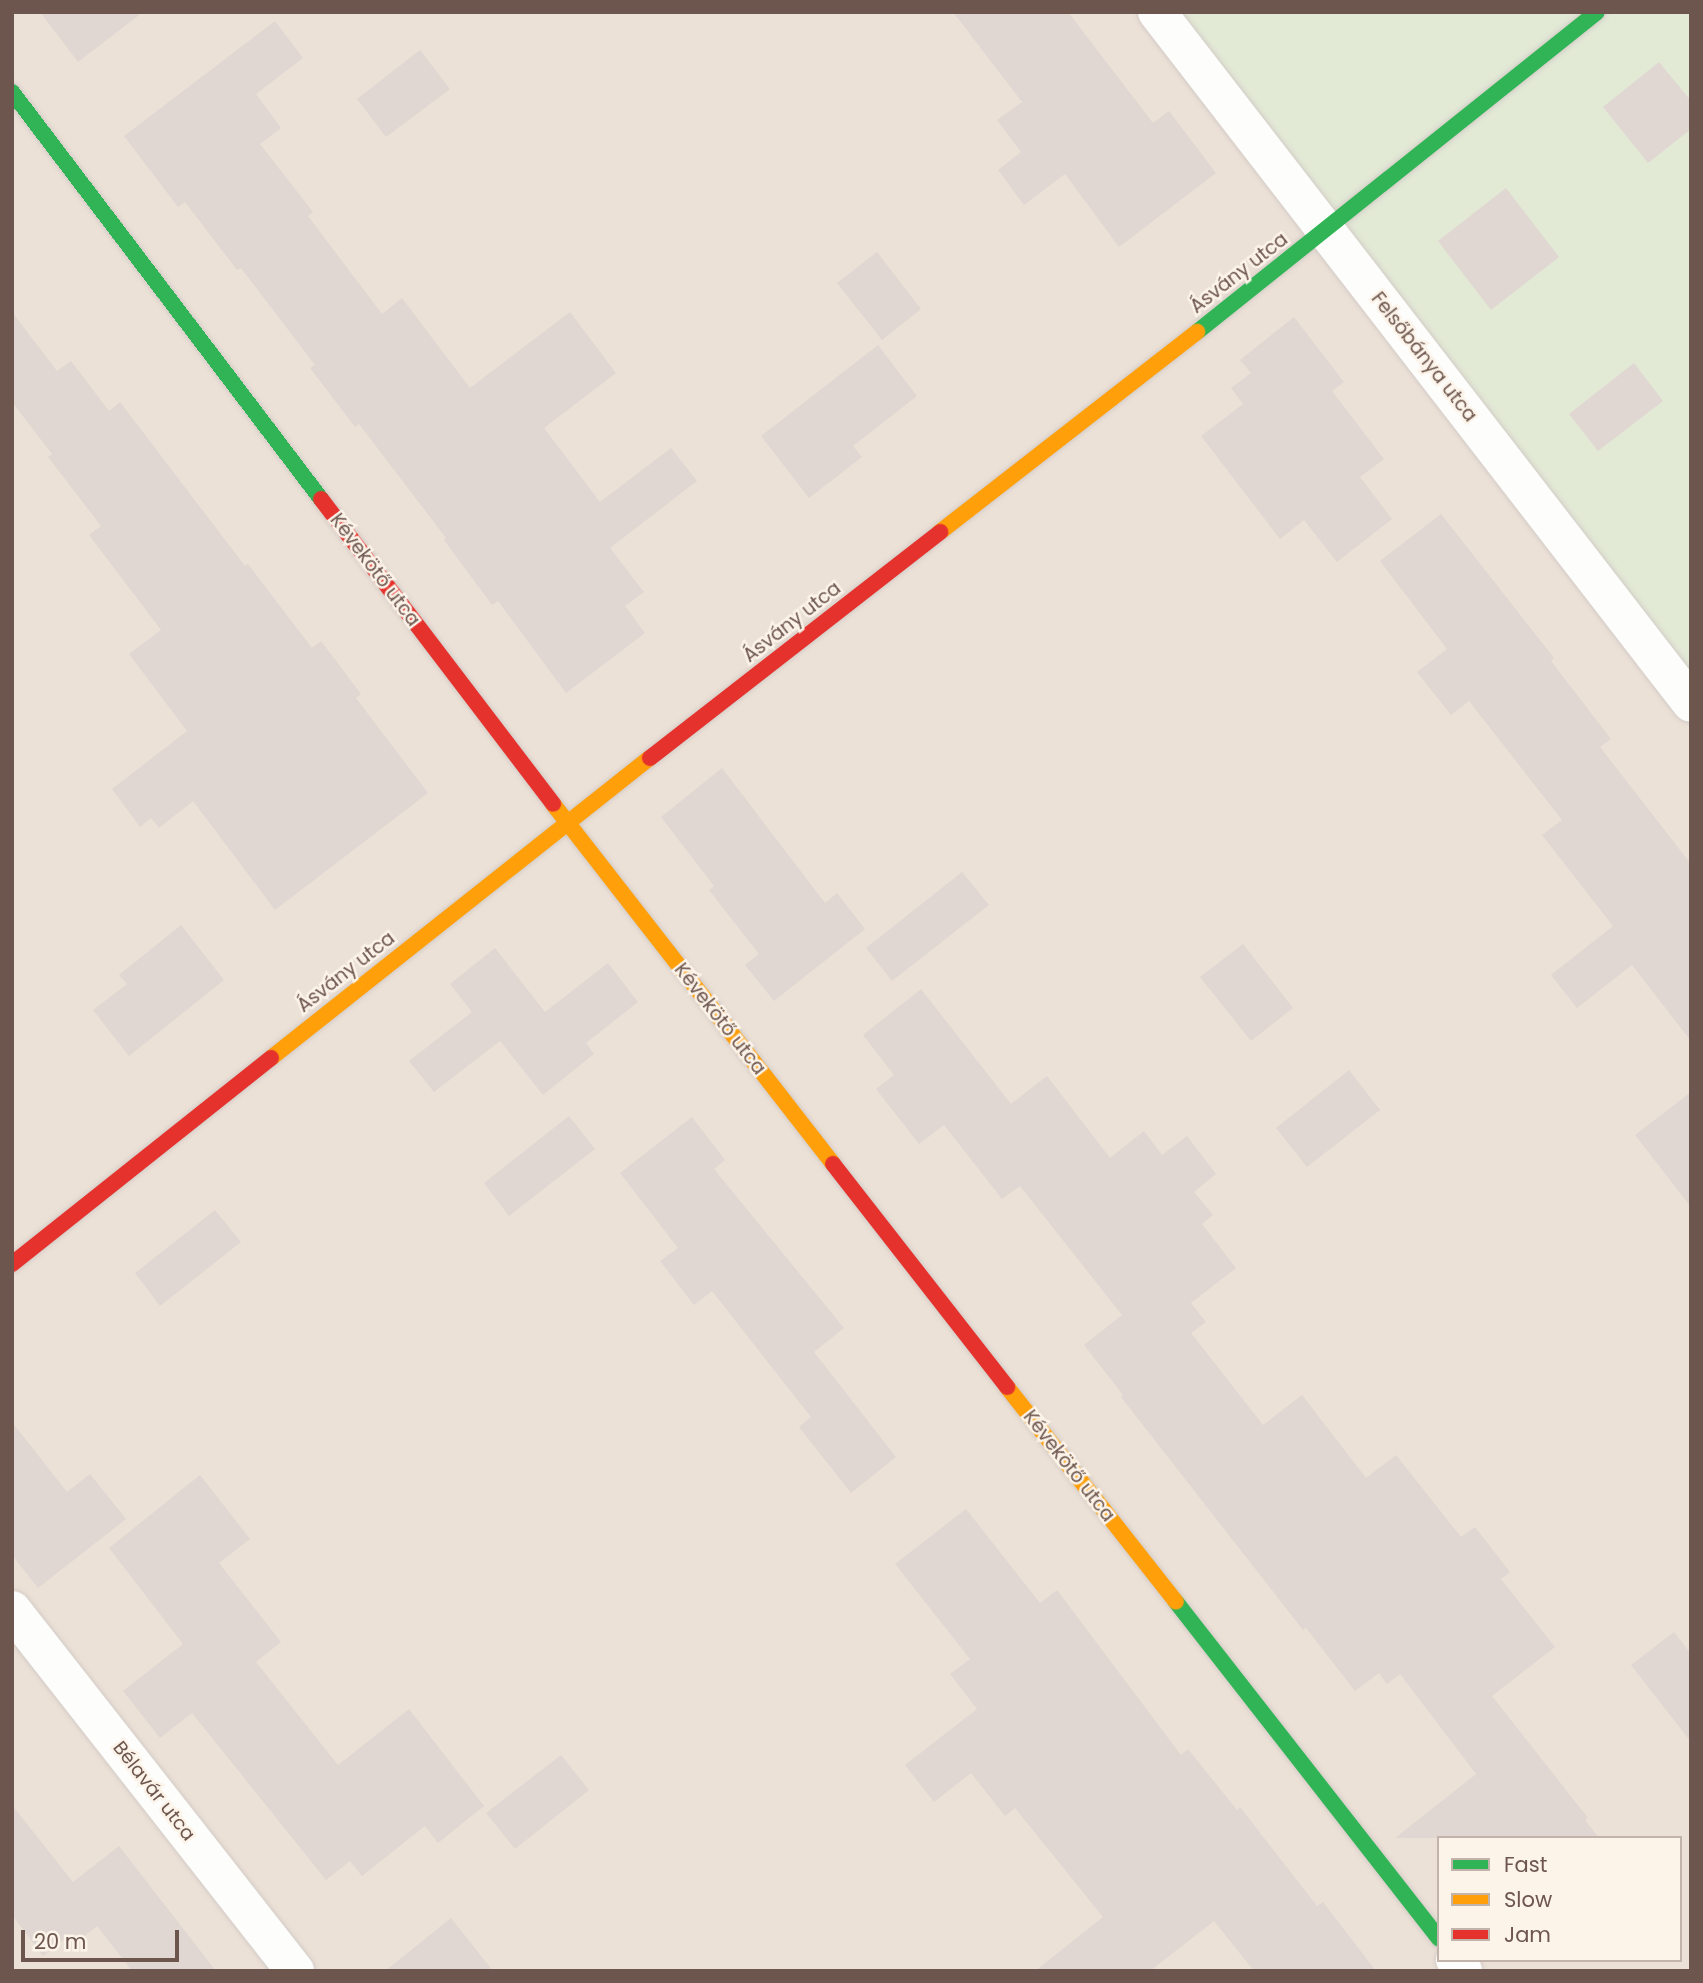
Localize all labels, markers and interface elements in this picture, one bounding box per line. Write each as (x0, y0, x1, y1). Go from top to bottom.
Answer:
street label: Ásvány utca (1186, 228, 1292, 318)
street label: Felsőbánya utca (1366, 288, 1482, 426)
street label: Kévekötő utca (325, 509, 425, 631)
street label: Ásvány utca (739, 577, 845, 667)
street label: Ásvány utca (293, 927, 399, 1017)
street label: Kévekötő utca (669, 959, 771, 1079)
street label: Kévekötő utca (1018, 1406, 1120, 1526)
street label: Bélavár utca (108, 1737, 200, 1845)
legend (1437, 1836, 1682, 1962)
text: Fast (1504, 1850, 1547, 1879)
text: Slow (1504, 1885, 1552, 1914)
scale bar (24, 1916, 182, 1960)
text: Jam (1504, 1920, 1551, 1949)
text: 20 m (34, 1927, 87, 1956)

